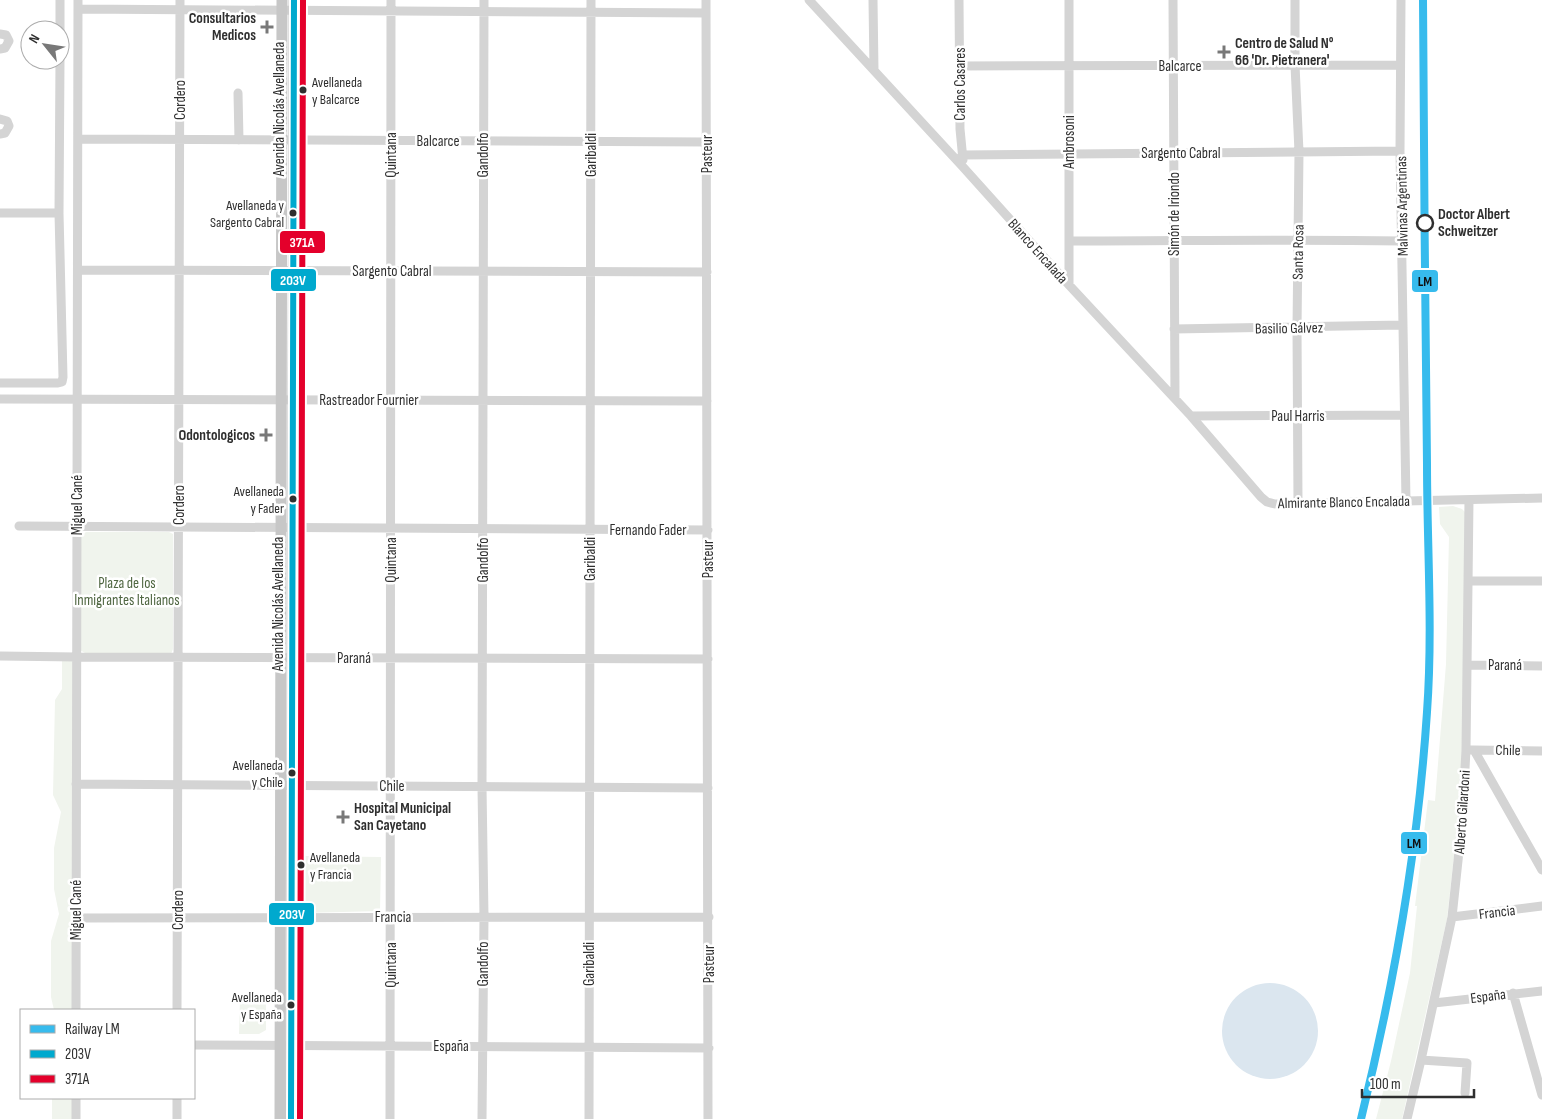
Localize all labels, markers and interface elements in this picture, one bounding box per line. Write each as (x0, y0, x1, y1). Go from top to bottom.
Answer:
place label: Consultarios Medicos (189, 9, 256, 45)
north arrow (20, 20, 70, 70)
marker: Consultarios Medicos (260, 20, 274, 34)
text: N (25, 31, 43, 46)
place label: Centro de Salud N° 66 'Dr. Pietranera' (1235, 34, 1334, 70)
street label: Avenida Nicolás Avellaneda (270, 42, 289, 177)
marker: Centro de Salud N° 66 'Dr. Pietranera' (1217, 45, 1231, 59)
street label: Carlos Casares (951, 47, 970, 121)
street label: Balcarce (1159, 57, 1201, 76)
place label: Avellaneda y Balcarce (311, 74, 362, 108)
street label: Cordero (171, 80, 190, 120)
marker: Avellaneda y Balcarce (298, 85, 308, 95)
street label: Ambrosoni (1060, 115, 1079, 170)
street label: Quintana (382, 132, 401, 178)
street label: Balcarce (417, 132, 459, 151)
street label: Gandolfo (474, 132, 493, 178)
street label: Garibaldi (582, 133, 601, 177)
street label: Pasteur (698, 134, 717, 173)
street label: Sargento Cabral (1141, 144, 1221, 163)
street label: Malvinas Argentinas (1392, 156, 1413, 256)
street label: Simón de Iriondo (1165, 172, 1184, 256)
place label: Avellaneda y Sargento Cabral (210, 197, 285, 231)
place label: Doctor Albert Schweitzer (1438, 205, 1510, 241)
marker: Avellaneda y Sargento Cabral (288, 208, 298, 218)
marker: Doctor Albert Schweitzer (1416, 214, 1434, 232)
street label: Blanco Encalada (1003, 215, 1072, 288)
street label: Santa Rosa (1289, 224, 1308, 280)
line badge: 371A (279, 230, 326, 254)
text: 371A (290, 234, 315, 251)
street label: Sargento Cabral (352, 262, 432, 281)
line badge: 203V (270, 268, 317, 292)
line badge: LM (1411, 269, 1439, 293)
text: 203V (280, 272, 306, 289)
text: LM (1418, 273, 1432, 290)
street label: Basilio Gálvez (1255, 318, 1324, 339)
street label: Rastreador Fournier (319, 391, 419, 410)
street label: Paul Harris (1271, 407, 1325, 426)
place label: Odontologicos (178, 426, 255, 445)
marker: Odontologicos (259, 428, 273, 442)
street label: Miguel Cané (68, 475, 87, 535)
place label: Avellaneda y Fader (233, 483, 284, 517)
street label: Cordero (170, 485, 189, 525)
street label: Almirante Blanco Encalada (1277, 492, 1410, 513)
marker: Avellaneda y Fader (288, 494, 298, 504)
street label: Fernando Fader (609, 521, 687, 540)
street label: Avenida Nicolás Avellaneda (269, 537, 288, 672)
street label: Quintana (382, 537, 401, 583)
street label: Gandolfo (474, 537, 493, 583)
street label: Garibaldi (581, 537, 600, 581)
street label: Pasteur (699, 539, 718, 578)
park label: Plaza de los Inmigrantes Italianos (74, 574, 180, 610)
street label: Paraná (337, 649, 371, 668)
street label: Paraná (1488, 656, 1522, 675)
street label: Chile (1495, 741, 1521, 760)
place label: Avellaneda y Chile (232, 757, 283, 791)
marker: Avellaneda y Chile (287, 768, 297, 778)
street label: Alberto Gilardoni (1450, 769, 1475, 856)
street label: Chile (379, 777, 405, 796)
place label: Hospital Municipal San Cayetano (354, 799, 451, 835)
marker: Hospital Municipal San Cayetano (336, 810, 350, 824)
line badge: LM (1400, 831, 1428, 855)
text: LM (1407, 835, 1421, 852)
place label: Avellaneda y Francia (309, 849, 360, 883)
marker: Avellaneda y Francia (296, 860, 306, 870)
street label: Miguel Cané (67, 880, 86, 940)
street label: Cordero (169, 890, 188, 930)
street label: Francia (1478, 901, 1517, 924)
line badge: 203V (268, 902, 315, 926)
text: 203V (279, 906, 305, 923)
street label: Francia (375, 908, 411, 927)
street label: Gandolfo (474, 941, 493, 987)
street label: Quintana (382, 942, 401, 988)
street label: Garibaldi (580, 942, 599, 986)
street label: Pasteur (700, 944, 719, 983)
street label: España (1469, 985, 1507, 1008)
place label: Avellaneda y España (231, 989, 282, 1023)
marker: Avellaneda y España (286, 1000, 296, 1010)
legend (20, 1009, 195, 1099)
text: Railway LM (65, 1020, 120, 1039)
street label: España (433, 1037, 469, 1056)
text: 203V (65, 1045, 91, 1064)
scale bar (1362, 1066, 1474, 1098)
text: 371A (65, 1070, 90, 1089)
text: 100 m (1370, 1075, 1401, 1094)

